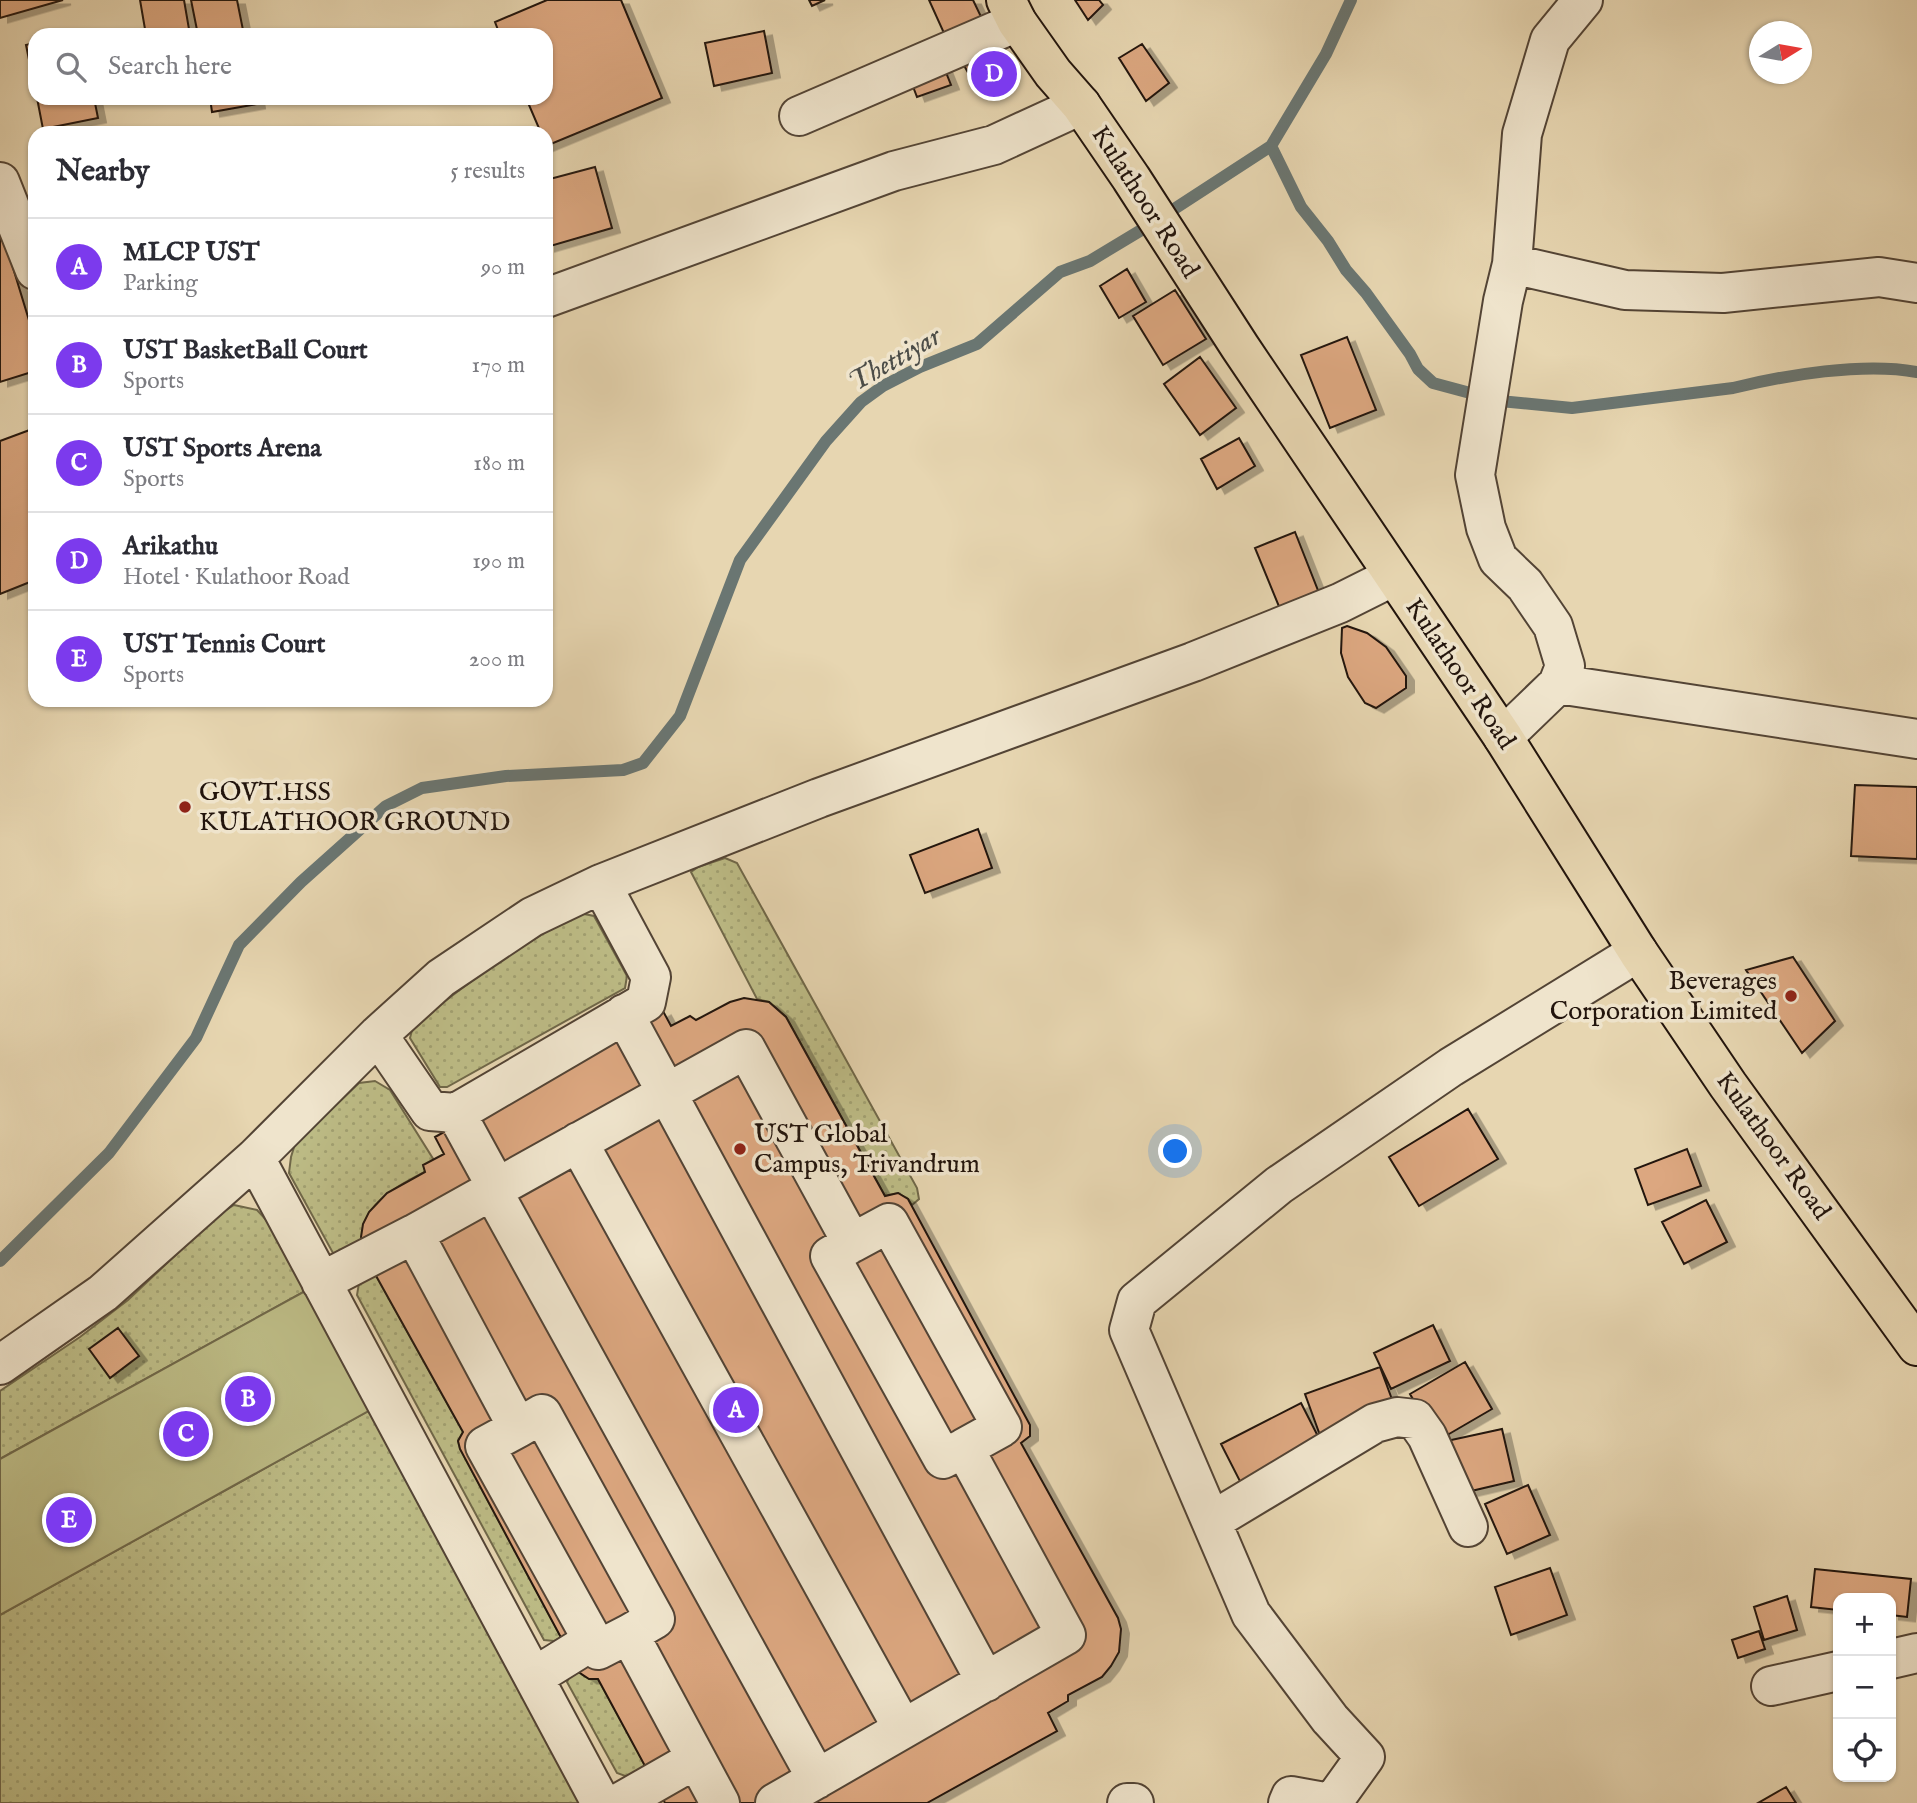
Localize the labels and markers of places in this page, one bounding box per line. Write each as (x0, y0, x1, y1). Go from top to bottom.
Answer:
pin: D (971, 48, 1017, 100)
place label: GOVT.HSS KULATHOOR GROUND (199, 776, 510, 839)
marker: GOVT.HSS KULATHOOR GROUND (177, 799, 193, 815)
place label: Beverages Corporation Limited (1550, 965, 1777, 1028)
marker: Beverages Corporation Limited (1783, 988, 1799, 1004)
place label: UST Global Campus, Trivandrum (754, 1118, 980, 1181)
marker: UST Global Campus, Trivandrum (732, 1141, 748, 1157)
pin: B (225, 1373, 271, 1425)
pin: A (713, 1384, 759, 1436)
pin: C (163, 1408, 209, 1460)
pin: E (46, 1494, 92, 1546)

